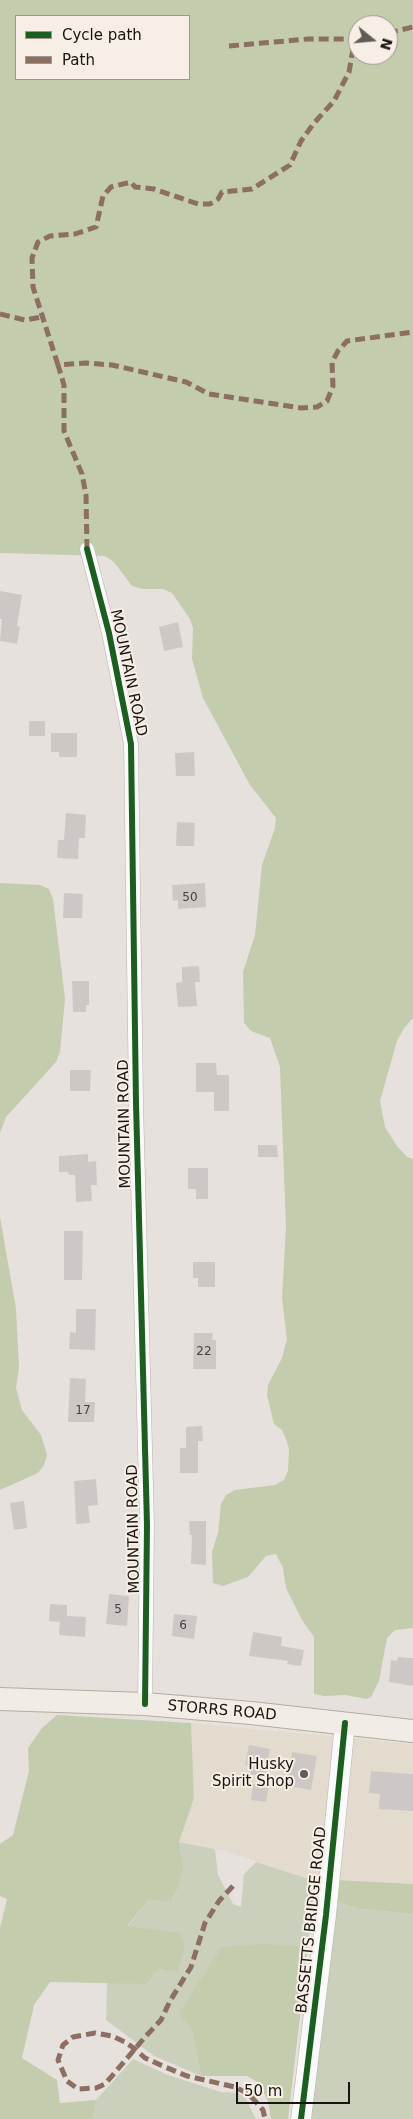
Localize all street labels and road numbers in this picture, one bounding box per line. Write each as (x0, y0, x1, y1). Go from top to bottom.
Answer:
street label: MOUNTAIN ROAD (106, 608, 150, 738)
street label: MOUNTAIN ROAD (115, 1059, 135, 1189)
street label: MOUNTAIN ROAD (124, 1464, 144, 1594)
street label: STORRS ROAD (167, 1697, 277, 1725)
street label: BASSETTS BRIDGE ROAD (293, 1826, 331, 2014)

